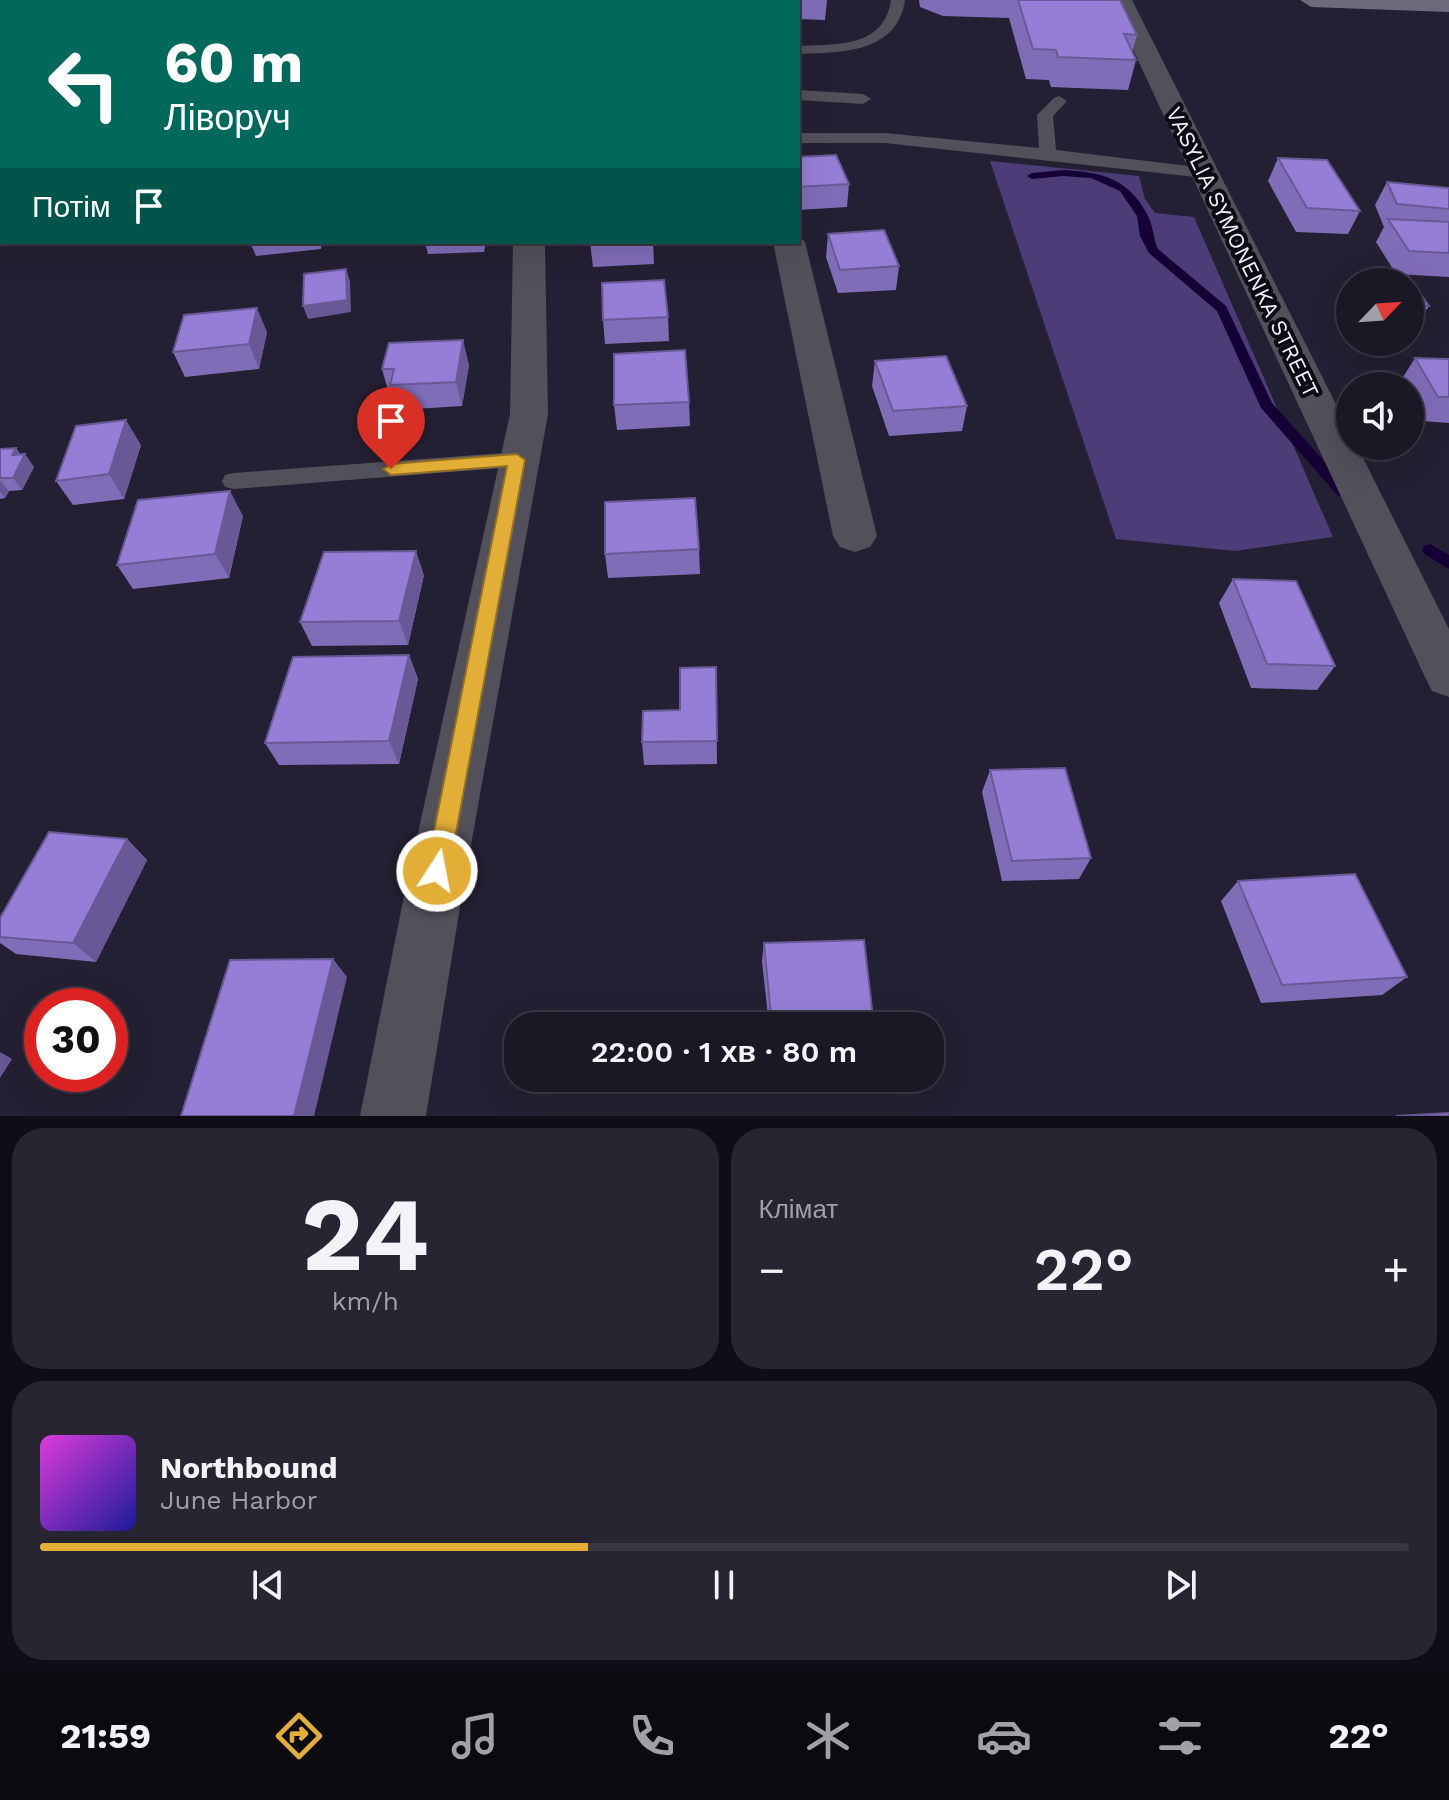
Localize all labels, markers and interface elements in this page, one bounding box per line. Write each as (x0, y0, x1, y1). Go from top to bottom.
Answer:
text: 60 m (164, 30, 303, 96)
icon: left (32, 32, 136, 136)
text: Ліворуч (164, 97, 291, 139)
street label: VASYLIA SYMONENKA STREET (1161, 103, 1324, 401)
icon: arrive (127, 184, 171, 228)
text: Потім (32, 189, 111, 224)
north arrow (1336, 268, 1424, 356)
map controls (1336, 268, 1424, 460)
button: sound (1336, 372, 1424, 460)
pin (357, 387, 425, 469)
icon: arrive (369, 399, 413, 443)
position arrow (395, 829, 479, 913)
speed limit sign: 30 (24, 988, 128, 1092)
text: 22:00 · 1 хв · 80 m (591, 1034, 857, 1069)
text: 24 (301, 1173, 429, 1295)
text: Клімат (759, 1194, 838, 1224)
text: 22° (1034, 1234, 1134, 1305)
text: − (759, 1244, 785, 1296)
text: + (1382, 1244, 1409, 1296)
text: km/h (332, 1286, 399, 1316)
text: Northbound (160, 1450, 337, 1485)
text: June Harbor (160, 1485, 317, 1515)
icon: previous (246, 1563, 290, 1607)
icon: pause (702, 1563, 746, 1607)
icon: next (1159, 1563, 1203, 1607)
icon: directions (271, 1708, 327, 1764)
icon: music (447, 1708, 503, 1764)
icon: phone (624, 1708, 680, 1764)
icon: climate (800, 1708, 856, 1764)
icon: car (976, 1708, 1032, 1764)
icon: filters (1152, 1708, 1208, 1764)
text: 21:59 (60, 1715, 151, 1757)
text: 22° (1328, 1715, 1389, 1757)

